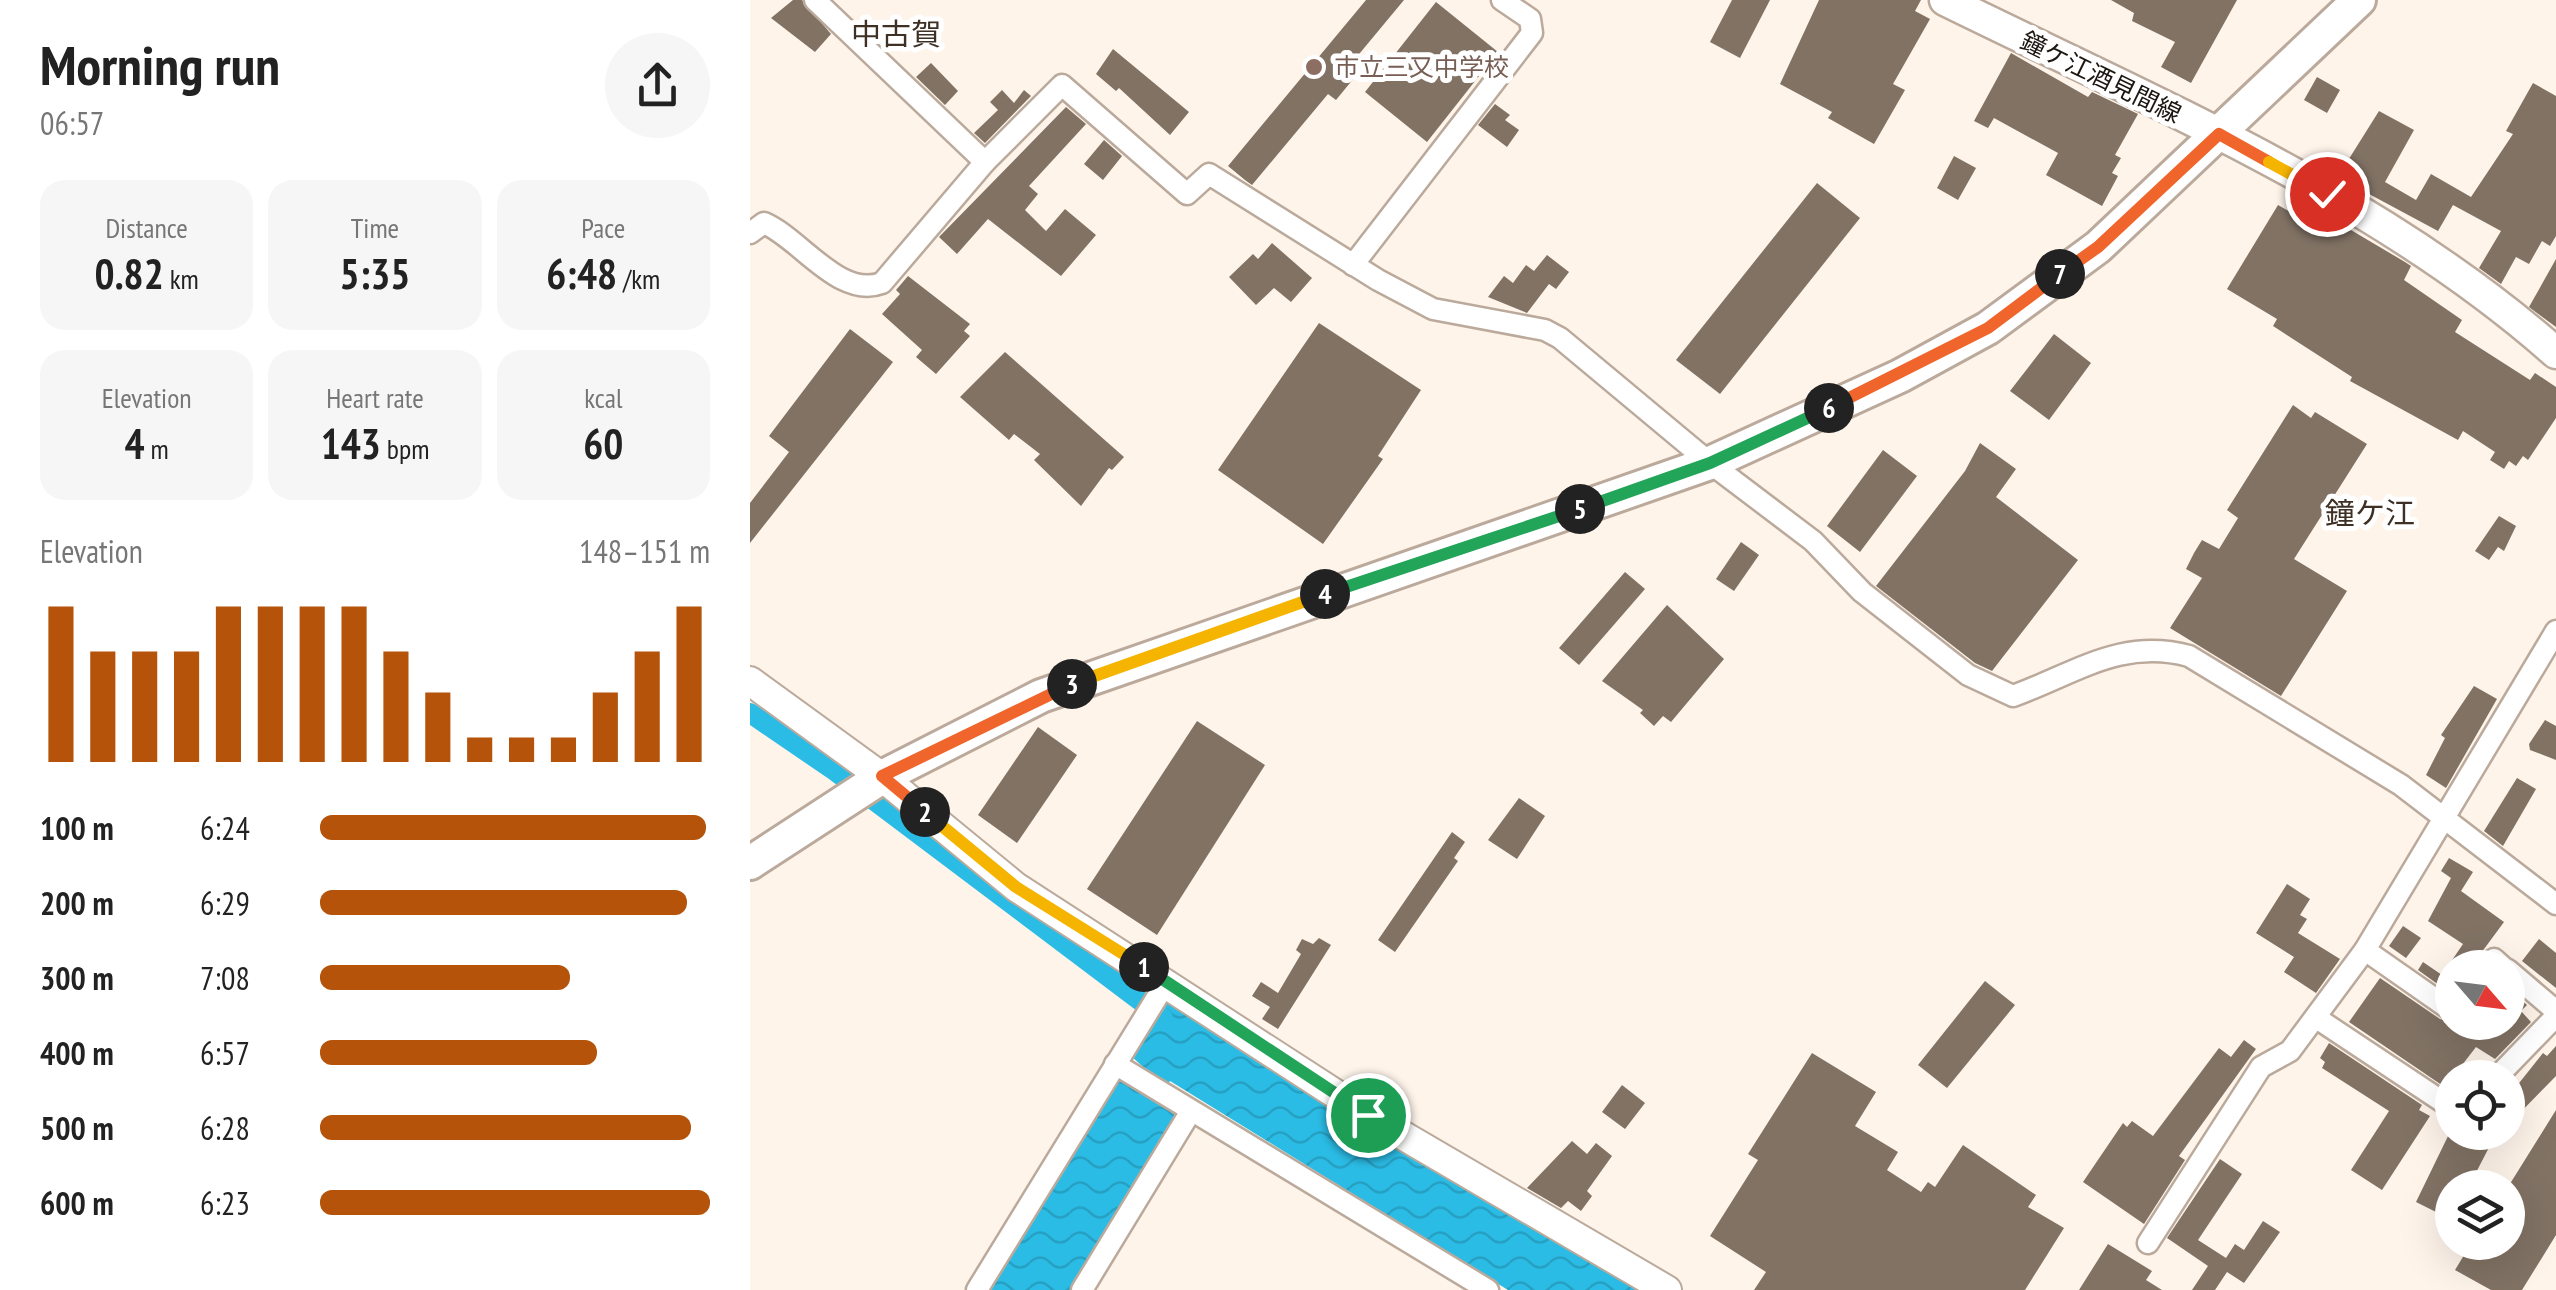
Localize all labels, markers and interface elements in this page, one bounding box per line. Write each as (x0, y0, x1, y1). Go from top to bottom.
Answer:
district label: 中古賀 (851, 14, 941, 53)
street label: 鐘ケ江酒見間線 (2015, 24, 2187, 130)
text: Morning run (40, 29, 280, 100)
button: share (605, 33, 710, 138)
place label: 市立三又中学校 (1334, 51, 1509, 83)
marker: 市立三又中学校 (1303, 56, 1325, 78)
text: 06:57 (40, 102, 104, 144)
pin (2285, 152, 2370, 237)
icon: check (2300, 167, 2355, 222)
text: Distance (105, 209, 188, 246)
text: Time (351, 209, 399, 246)
text: Pace (581, 209, 625, 246)
text: 0.82 (95, 246, 164, 301)
text: 5:35 (340, 246, 410, 301)
text: 6:48 (546, 246, 617, 301)
pin: 7 (2035, 249, 2085, 299)
text: 7 (2053, 255, 2067, 292)
text: km (164, 260, 199, 297)
text: /km (617, 260, 660, 297)
text: Elevation (102, 379, 192, 416)
text: Heart rate (326, 379, 424, 416)
text: kcal (584, 379, 622, 416)
pin: 6 (1804, 383, 1854, 433)
text: 6 (1822, 389, 1836, 426)
text: 4 (125, 416, 145, 471)
text: 143 (321, 416, 381, 471)
text: 60 (583, 416, 623, 471)
text: m (145, 430, 169, 467)
text: bpm (381, 430, 429, 467)
pin: 5 (1555, 484, 1605, 534)
text: 5 (1573, 490, 1587, 527)
district label: 鐘ケ江 (2325, 493, 2415, 532)
text: Elevation (40, 530, 143, 572)
text: 148–151 m (579, 530, 710, 572)
pin: 4 (1300, 569, 1350, 619)
text: 4 (1318, 575, 1332, 612)
pin: 3 (1047, 659, 1097, 709)
text: 3 (1065, 665, 1079, 702)
pin: 2 (900, 787, 950, 837)
text: 2 (918, 793, 932, 830)
text: 100 m (40, 807, 114, 849)
text: 6:24 (200, 807, 250, 849)
text: 200 m (40, 882, 114, 924)
text: 6:29 (200, 882, 250, 924)
pin: 1 (1119, 942, 1169, 992)
text: 1 (1137, 948, 1151, 985)
north arrow (2435, 950, 2525, 1040)
map controls (2435, 950, 2525, 1260)
text: 300 m (40, 957, 114, 999)
text: 7:08 (200, 957, 250, 999)
text: 400 m (40, 1032, 114, 1074)
text: 6:57 (200, 1032, 250, 1074)
button: locate (2435, 1060, 2525, 1150)
pin (1326, 1073, 1411, 1158)
icon: arrive (1341, 1088, 1396, 1143)
text: 500 m (40, 1107, 114, 1149)
text: 6:28 (200, 1107, 250, 1149)
button: layers (2435, 1170, 2525, 1260)
text: 600 m (40, 1182, 114, 1224)
text: 6:23 (200, 1182, 250, 1224)

